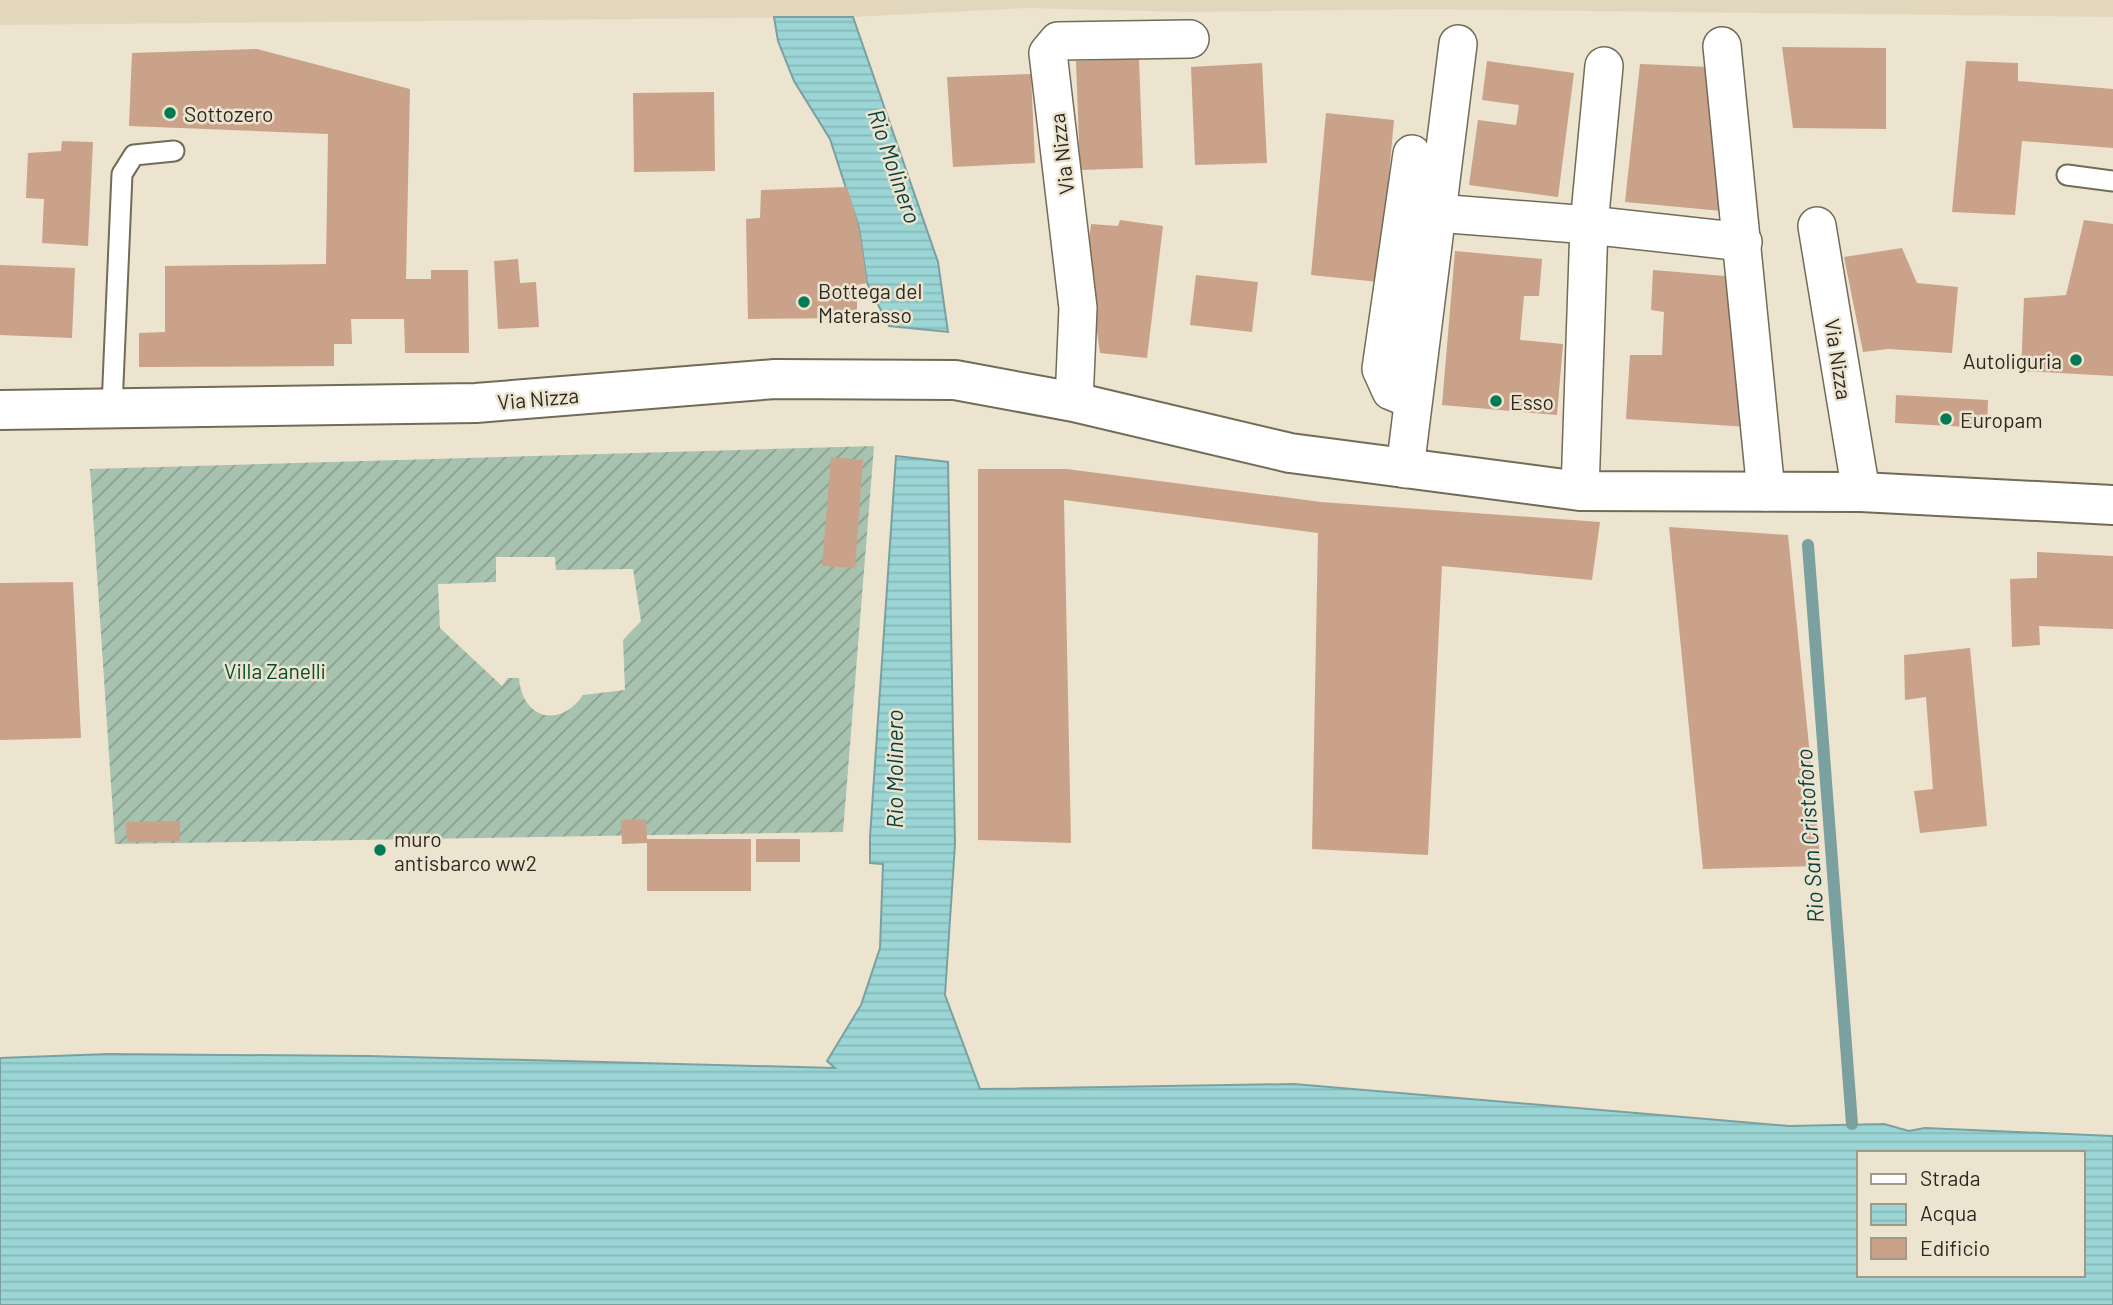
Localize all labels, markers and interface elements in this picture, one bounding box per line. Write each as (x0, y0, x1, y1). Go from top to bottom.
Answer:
place label: Sottozero (184, 101, 274, 126)
marker: Sottozero (162, 105, 178, 121)
water label: Rio Molinero (862, 105, 928, 227)
street label: Via Nizza (1044, 112, 1078, 196)
place label: Bottega del Materasso (818, 278, 922, 327)
marker: Bottega del Materasso (796, 294, 812, 310)
street label: Via Nizza (1820, 317, 1858, 401)
place label: Autoliguria (1963, 348, 2062, 373)
marker: Autoliguria (2068, 352, 2084, 368)
street label: Via Nizza (496, 382, 580, 414)
place label: Esso (1510, 389, 1554, 414)
marker: Esso (1488, 393, 1504, 409)
place label: Europam (1960, 407, 2043, 432)
marker: Europam (1938, 411, 1954, 427)
park label: Villa Zanelli (224, 658, 326, 683)
water label: Rio Molinero (880, 710, 908, 828)
water label: Rio San Cristoforo (1789, 748, 1829, 924)
place label: muro antisbarco ww2 (394, 826, 537, 875)
marker: muro antisbarco ww2 (372, 842, 388, 858)
legend (1857, 1151, 2085, 1277)
text: Strada (1920, 1165, 1980, 1190)
text: Acqua (1920, 1200, 1977, 1225)
text: Edificio (1920, 1235, 1990, 1260)

